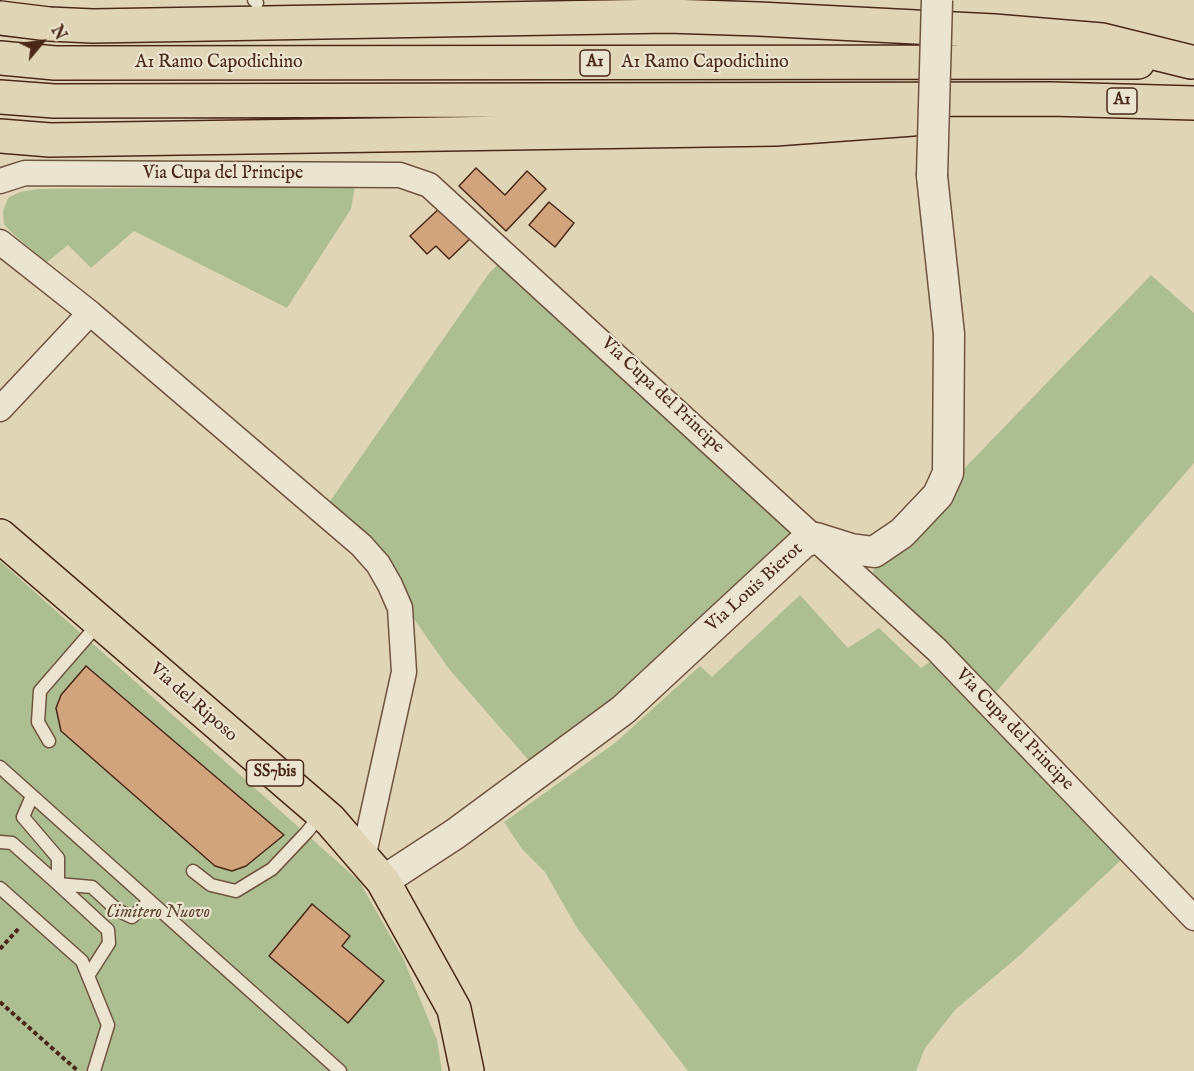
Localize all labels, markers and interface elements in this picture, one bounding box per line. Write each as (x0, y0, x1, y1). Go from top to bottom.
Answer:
north arrow (12, 12, 72, 72)
text: N (46, 22, 70, 44)
road number: A1 (580, 50, 610, 76)
street label: A1 Ramo Capodichino (135, 52, 303, 74)
street label: A1 Ramo Capodichino (621, 52, 789, 74)
road number: A1 (1107, 88, 1137, 114)
street label: Via Cupa del Principe (143, 163, 303, 185)
street label: Via Cupa del Principe (596, 333, 728, 459)
street label: Via Louis Bierot (702, 539, 808, 637)
street label: Via del Riposo (145, 659, 241, 747)
street label: Via Cupa del Principe (950, 665, 1078, 795)
road number: SS7bis (246, 760, 304, 786)
park label: Cimitero Nuovo (106, 902, 210, 924)

